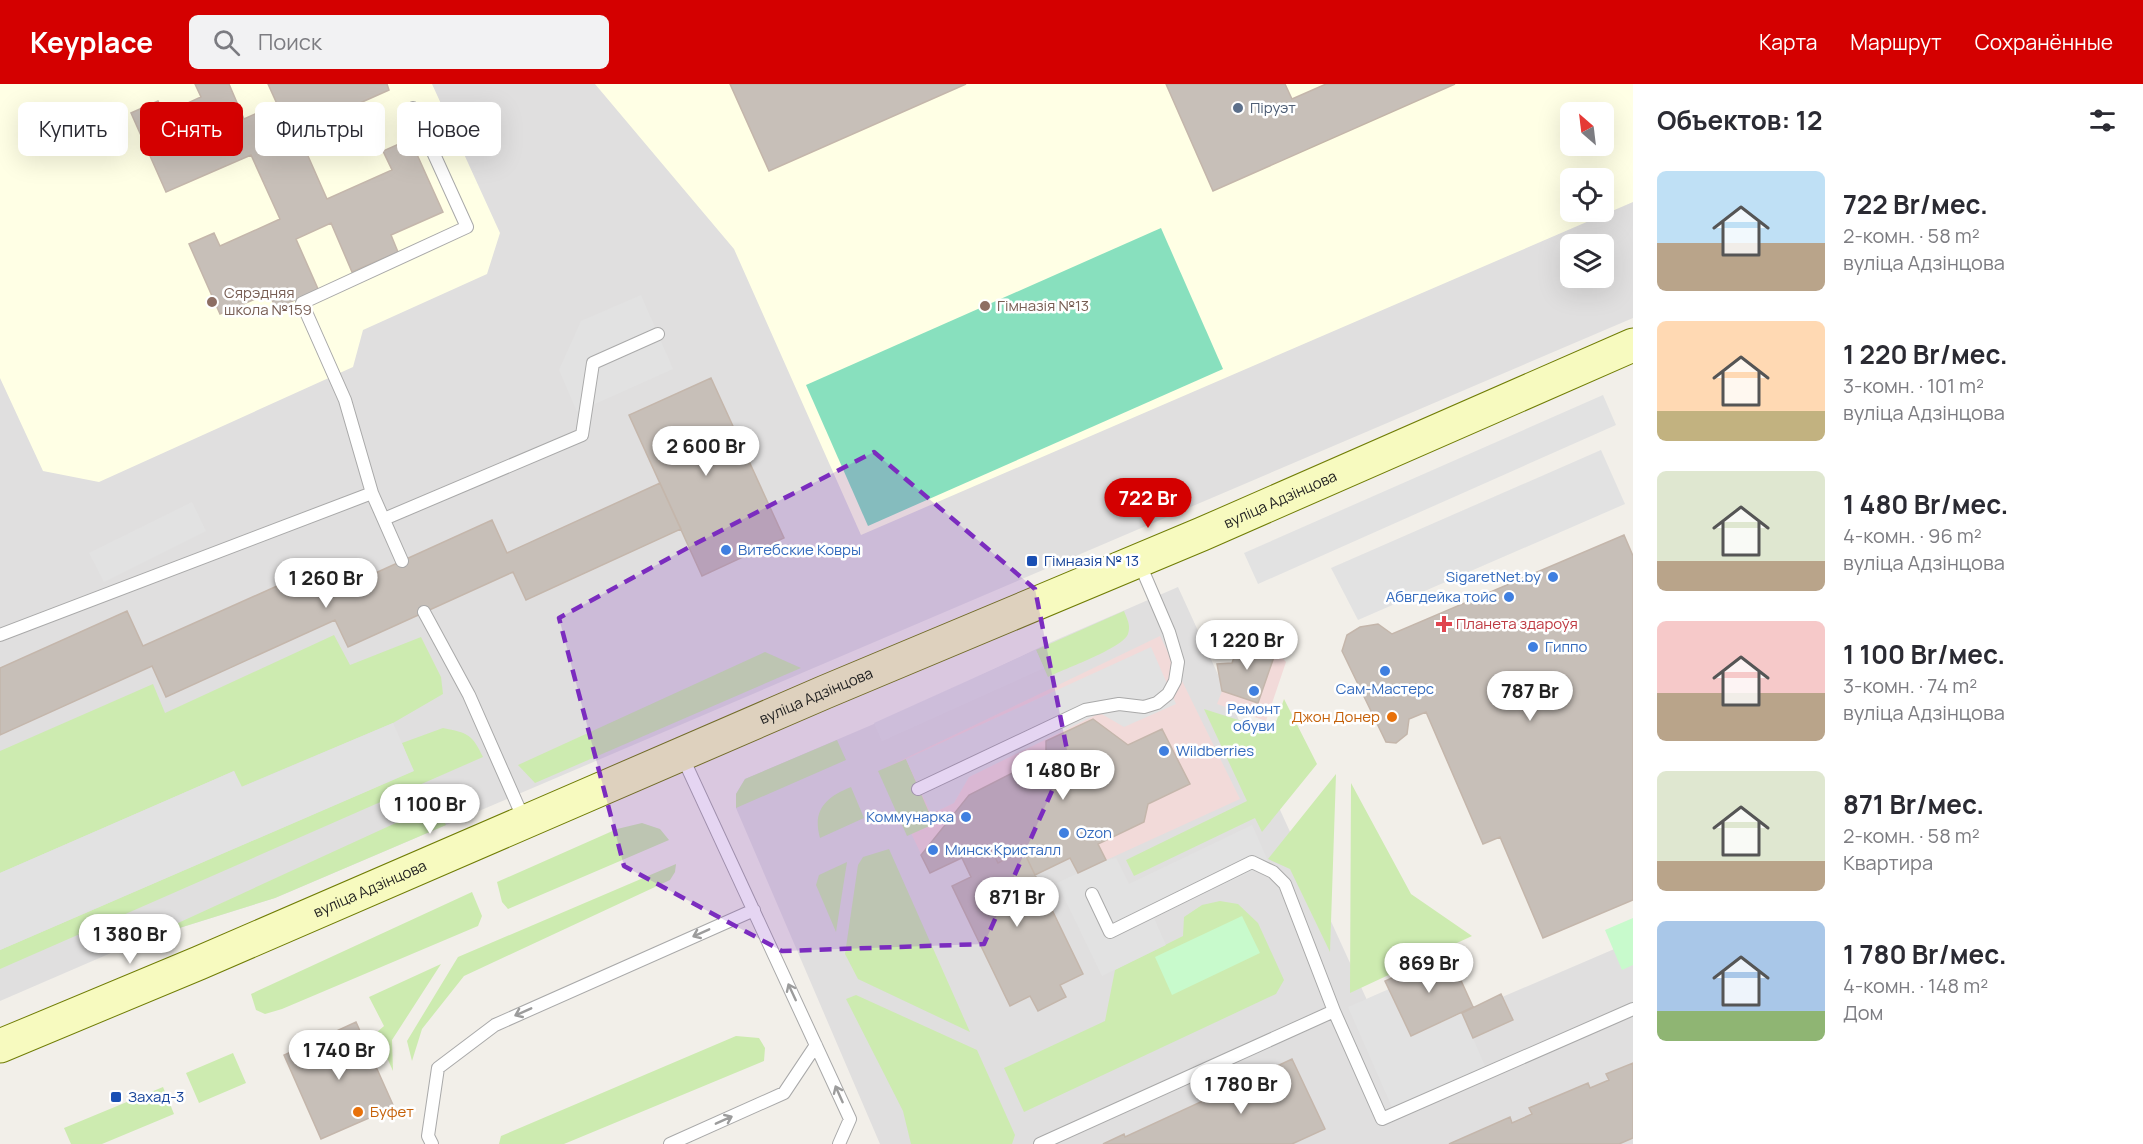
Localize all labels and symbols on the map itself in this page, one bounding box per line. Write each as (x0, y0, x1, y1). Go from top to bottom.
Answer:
place label: Піруэт (1250, 97, 1296, 118)
marker: Піруэт (1231, 101, 1245, 115)
north arrow (1560, 102, 1614, 156)
place label: Сярэдняя школа №159 (224, 282, 312, 320)
marker: Сярэдняя школа №159 (205, 295, 219, 309)
place label: Гімназія №13 (997, 295, 1089, 316)
marker: Гімназія №13 (978, 299, 992, 313)
pin: 2 600 Br (644, 426, 768, 477)
street label: вуліца Адзінцова (1220, 465, 1340, 533)
pin: 722 Br (1099, 478, 1197, 529)
place label: Витебские Ковры (738, 539, 861, 560)
marker: Витебские Ковры (719, 543, 733, 557)
place label: Гімназія № 13 (1044, 550, 1139, 571)
marker: Гімназія № 13 (1025, 554, 1039, 568)
pin: 1 260 Br (264, 558, 388, 609)
place label: SigaretNet.by (1446, 566, 1541, 587)
marker: SigaretNet.by (1546, 570, 1560, 584)
place label: Абвгдейка тойс (1386, 586, 1497, 607)
marker: Абвгдейка тойс (1502, 590, 1516, 604)
place label: Планета здароўя (1456, 613, 1578, 634)
marker: Планета здароўя (1437, 617, 1451, 631)
pin: 1 220 Br (1185, 620, 1309, 671)
place label: Гиппо (1545, 636, 1588, 657)
marker: Гиппо (1526, 640, 1540, 654)
street label: вуліца Адзінцова (756, 662, 876, 729)
marker: Сам-Мастерс (1378, 664, 1392, 678)
pin: 787 Br (1481, 671, 1579, 722)
place label: Сам-Мастерс (1336, 678, 1434, 699)
marker: Ремонт обуви (1247, 684, 1261, 698)
place label: Ремонт обуви (1227, 698, 1281, 736)
place label: Джон Донер (1292, 706, 1380, 727)
marker: Джон Донер (1385, 710, 1399, 724)
place label: Wildberries (1176, 740, 1254, 761)
marker: Wildberries (1157, 744, 1171, 758)
pin: 1 480 Br (1001, 750, 1125, 801)
pin: 1 100 Br (368, 784, 492, 835)
place label: Коммунарка (866, 806, 954, 827)
marker: Коммунарка (959, 810, 973, 824)
place label: Ozon (1076, 822, 1112, 843)
marker: Ozon (1057, 826, 1071, 840)
place label: Минск Кристалл (945, 839, 1061, 860)
marker: Минск Кристалл (926, 843, 940, 857)
street label: вуліца Адзінцова (310, 855, 430, 922)
pin: 871 Br (968, 877, 1066, 928)
pin: 1 380 Br (68, 914, 192, 965)
one-way arrow (692, 928, 710, 940)
pin: 869 Br (1380, 943, 1478, 994)
one-way arrow (786, 983, 797, 1001)
one-way arrow (514, 1007, 532, 1019)
pin: 1 740 Br (277, 1030, 401, 1081)
pin: 1 780 Br (1179, 1064, 1303, 1115)
place label: Захад-3 (128, 1086, 184, 1107)
one-way arrow (832, 1086, 844, 1104)
marker: Захад-3 (109, 1090, 123, 1104)
place label: Буфет (370, 1101, 414, 1122)
marker: Буфет (351, 1105, 365, 1119)
one-way arrow (714, 1114, 732, 1125)

